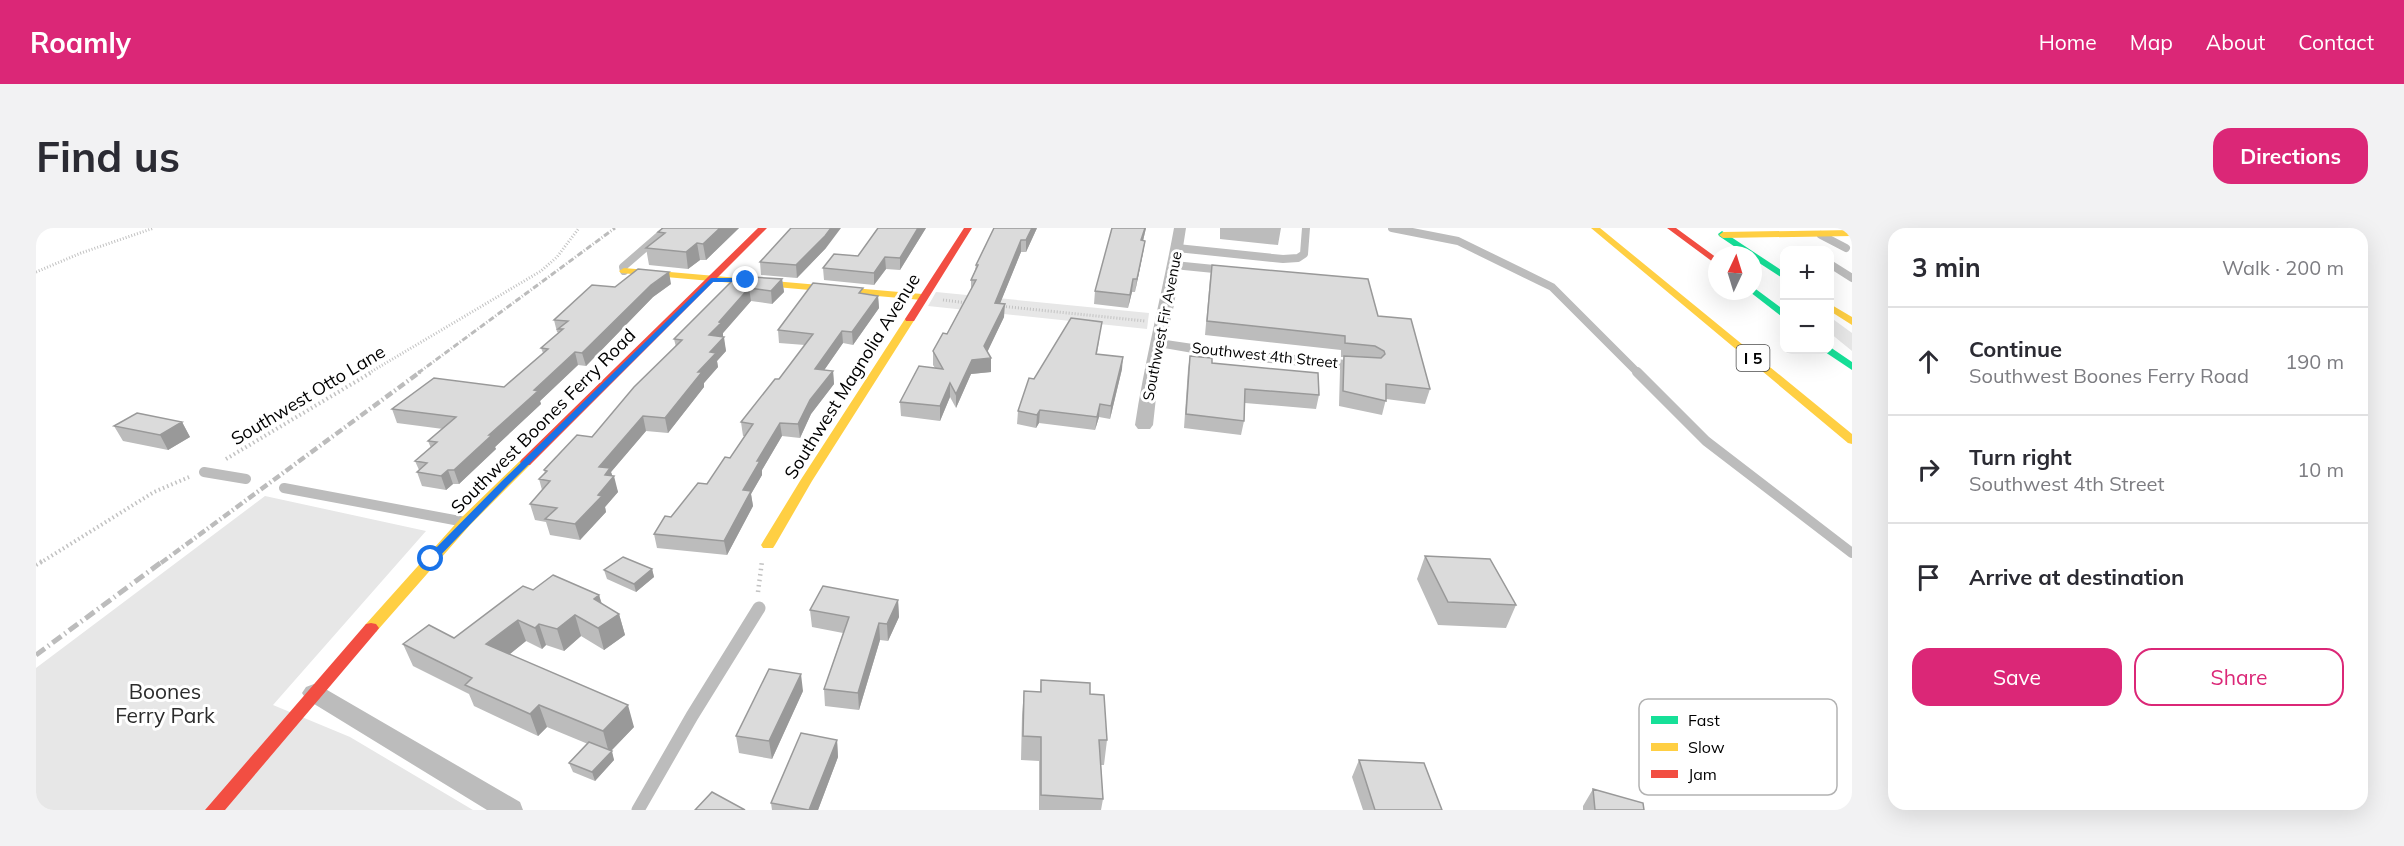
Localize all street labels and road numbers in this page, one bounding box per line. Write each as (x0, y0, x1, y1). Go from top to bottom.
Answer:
street label: Southwest Fir Avenue (1138, 250, 1186, 402)
street label: Southwest Magnolia Avenue (779, 269, 925, 483)
street label: Southwest Boones Ferry Road (446, 324, 640, 518)
street label: Southwest 4th Street (1191, 338, 1339, 372)
street label: Southwest Otto Lane (227, 340, 389, 450)
road number: I 5 (1736, 345, 1770, 371)

